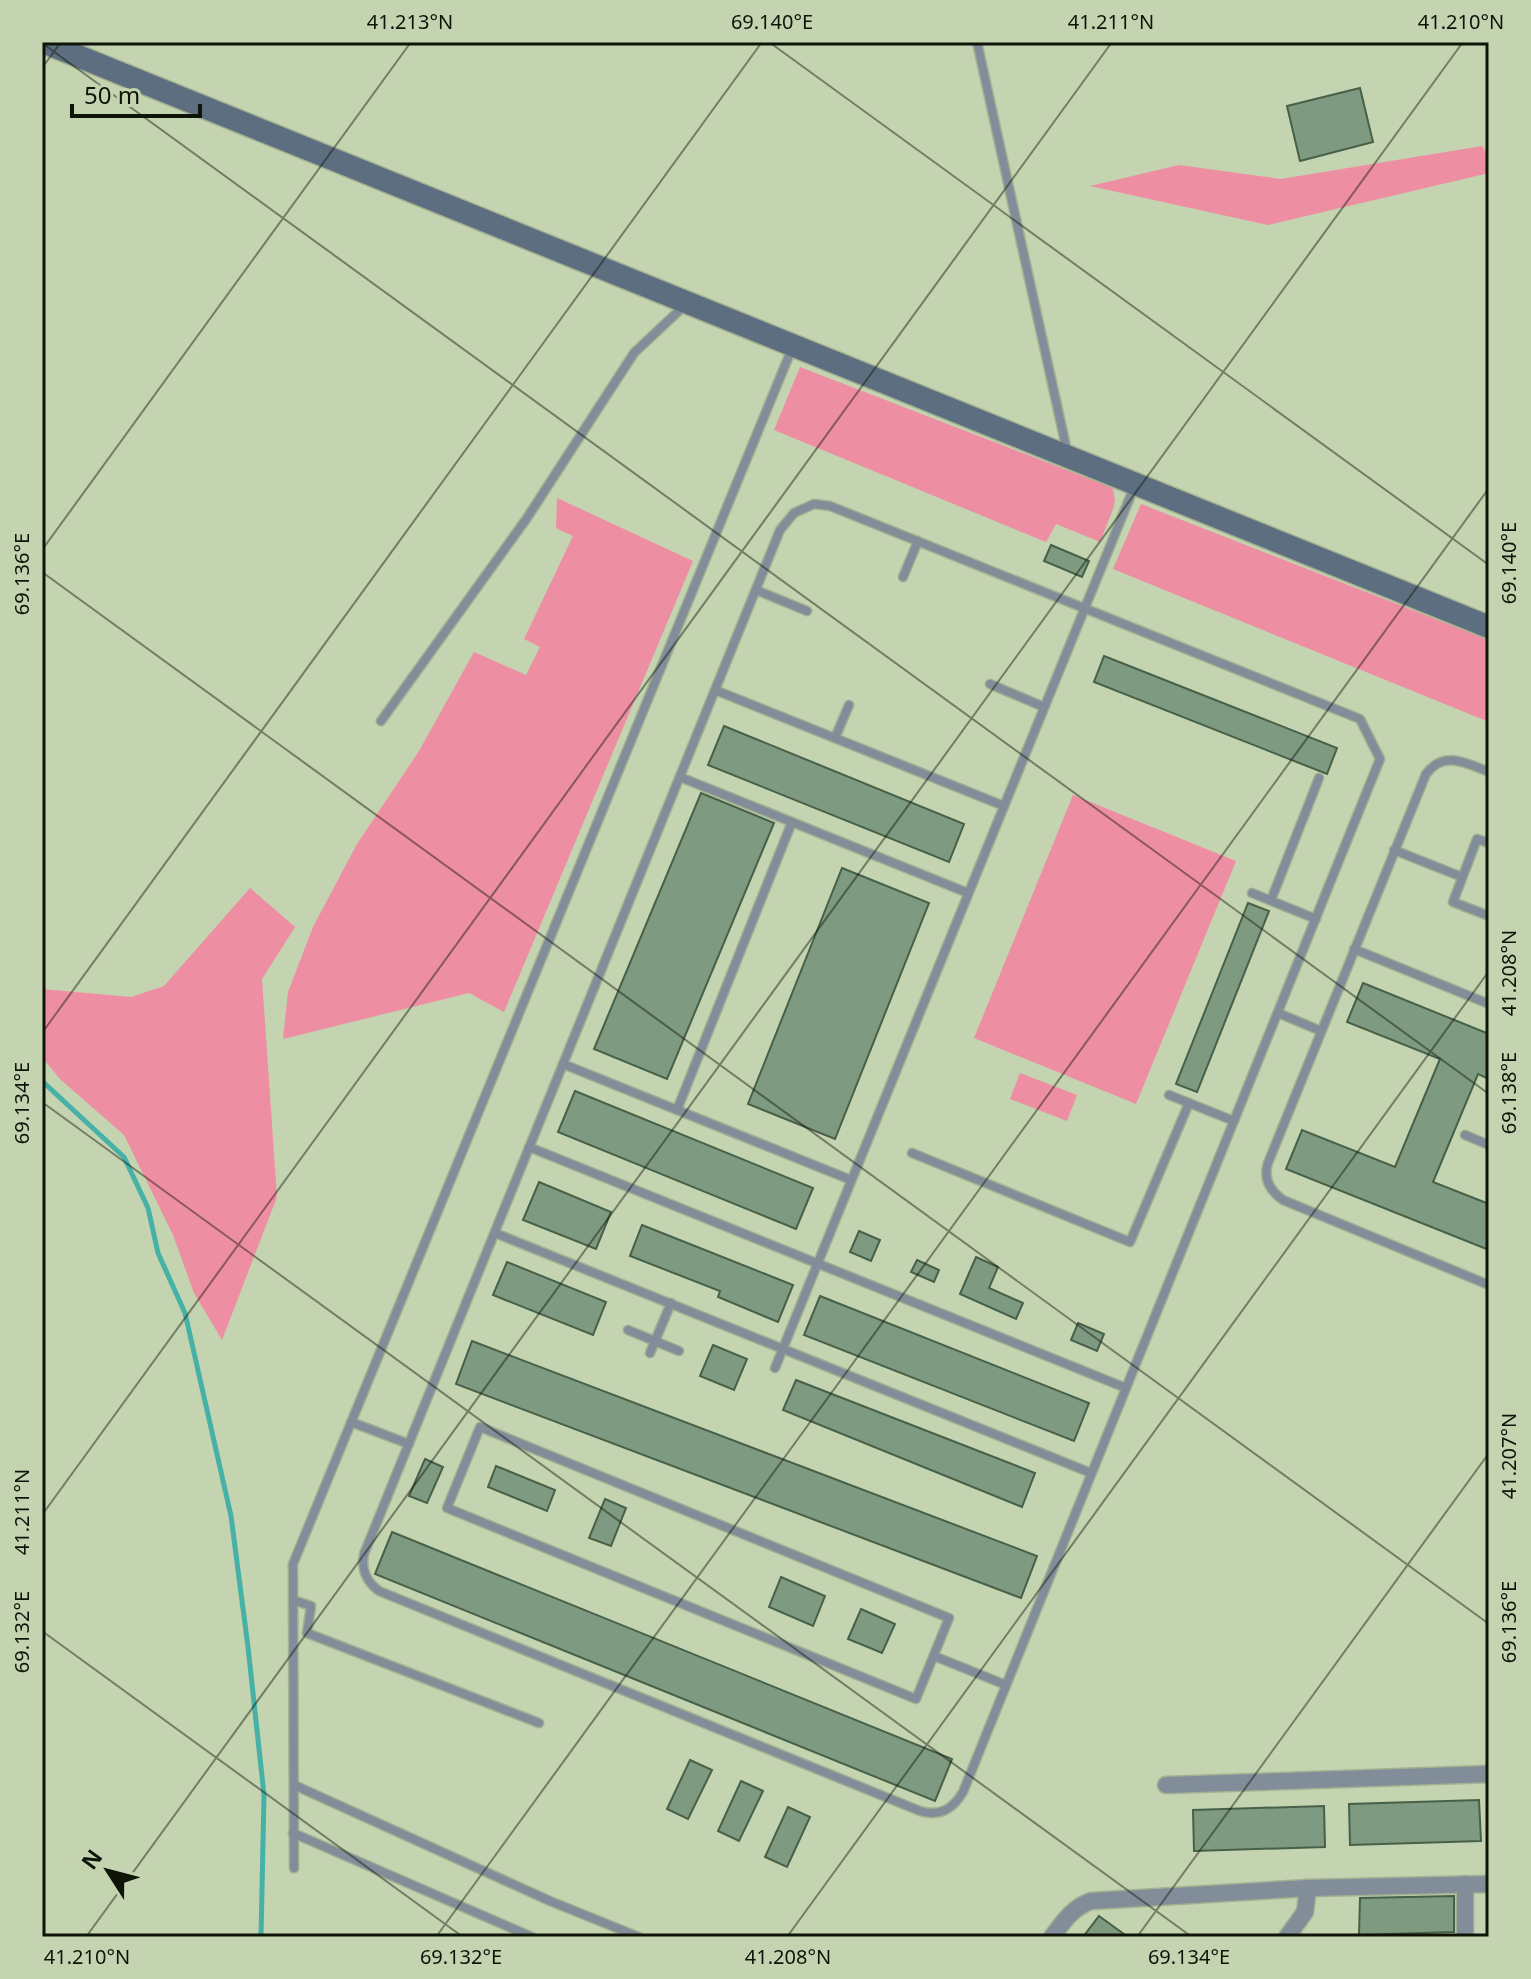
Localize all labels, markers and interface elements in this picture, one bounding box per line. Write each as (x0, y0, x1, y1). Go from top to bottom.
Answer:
text: 41.213°N (367, 8, 453, 35)
text: 69.140°E (731, 8, 813, 35)
text: 41.211°N (1068, 8, 1154, 35)
text: 41.210°N (1418, 8, 1504, 35)
scale bar (72, 68, 200, 118)
text: 50 m (84, 78, 140, 111)
text: 69.140°E (1495, 522, 1522, 604)
text: 69.136°E (8, 533, 35, 615)
text: 41.208°N (1495, 930, 1522, 1016)
text: 69.138°E (1495, 1052, 1522, 1134)
text: 69.134°E (8, 1062, 35, 1144)
text: 41.207°N (1495, 1413, 1522, 1499)
text: 41.211°N (8, 1469, 35, 1555)
text: 69.136°E (1495, 1581, 1522, 1663)
text: 69.132°E (8, 1591, 35, 1673)
north arrow (68, 1831, 148, 1911)
text: N (74, 1843, 108, 1875)
text: 41.210°N (44, 1943, 130, 1970)
text: 69.132°E (420, 1943, 502, 1970)
text: 41.208°N (745, 1943, 831, 1970)
text: 69.134°E (1148, 1943, 1230, 1970)

